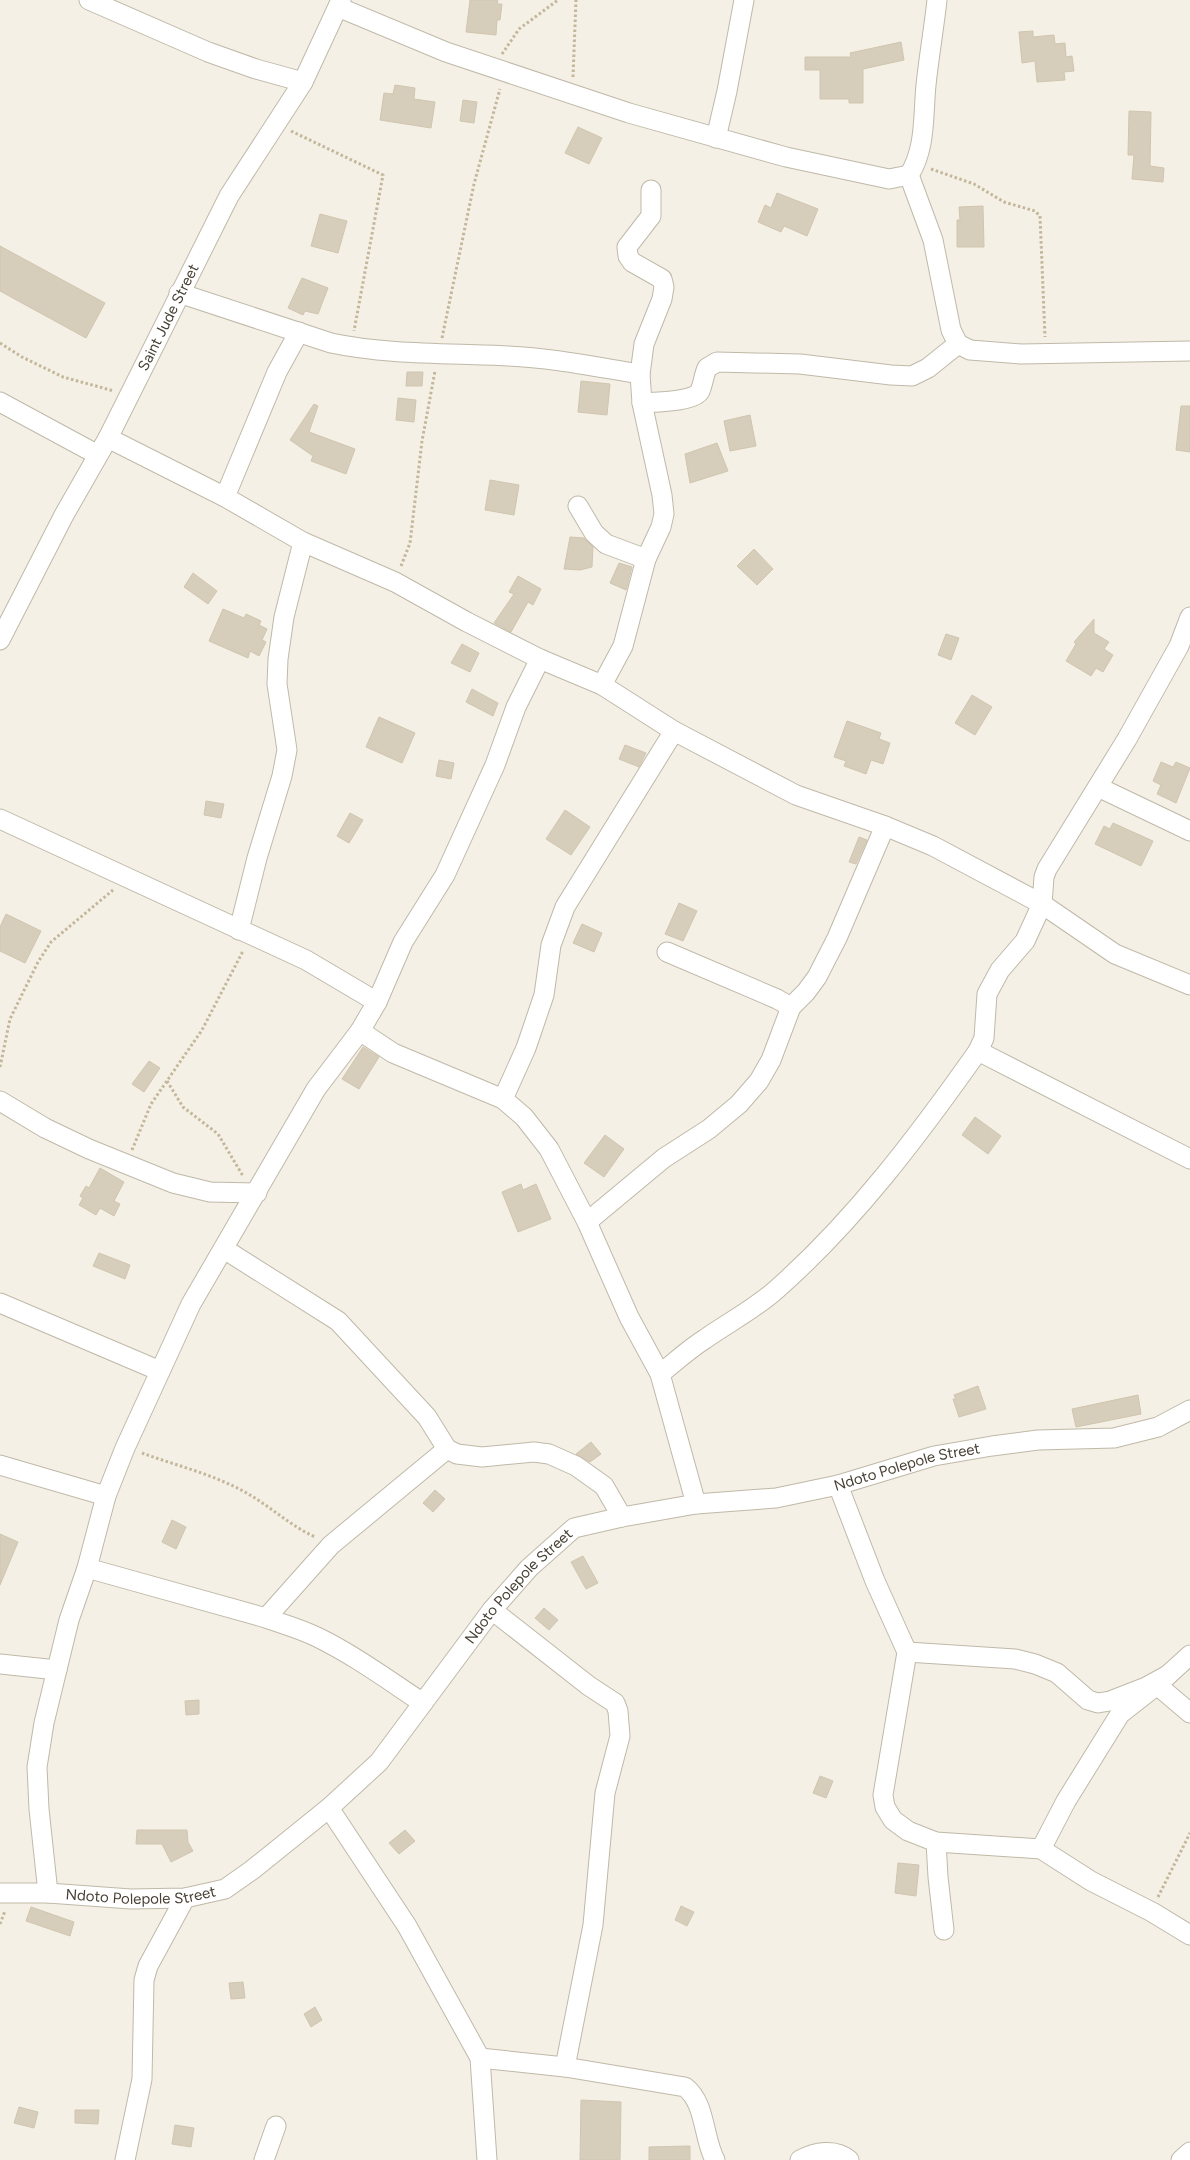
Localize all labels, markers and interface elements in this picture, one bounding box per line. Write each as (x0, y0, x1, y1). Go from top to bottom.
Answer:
street label: Saint Jude Street (134, 261, 203, 374)
street label: Ndoto Polepole Street (832, 1439, 982, 1495)
street label: Ndoto Polepole Street (461, 1525, 576, 1647)
street label: Ndoto Polepole Street (65, 1882, 218, 1908)

